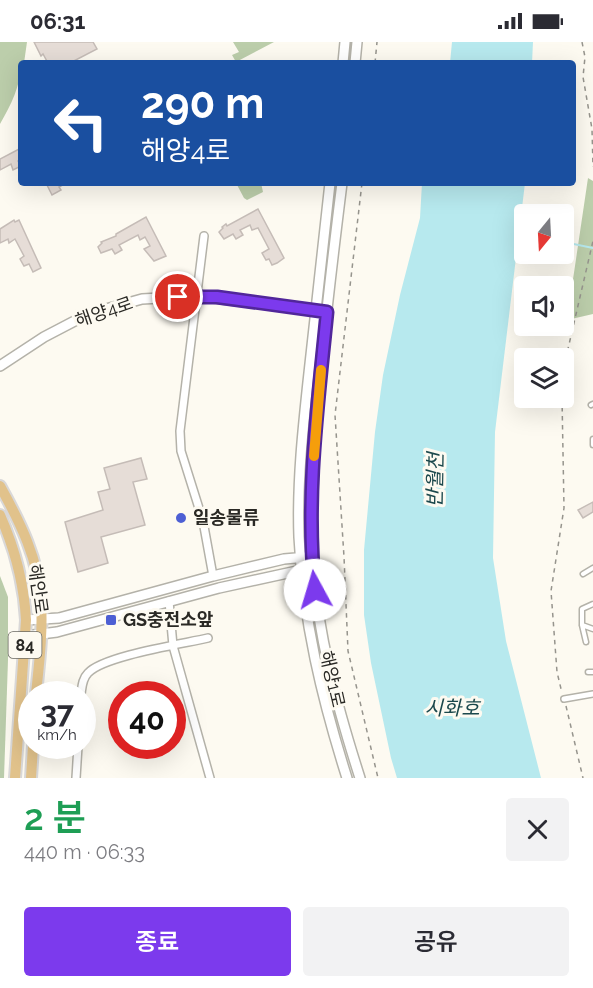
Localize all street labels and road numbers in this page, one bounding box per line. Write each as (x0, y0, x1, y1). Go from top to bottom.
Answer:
street label: 해양4로 (72, 292, 135, 331)
street label: 해안로 (25, 563, 52, 615)
road number: 84 (9, 632, 42, 658)
street label: 해양1로 (316, 649, 349, 709)

